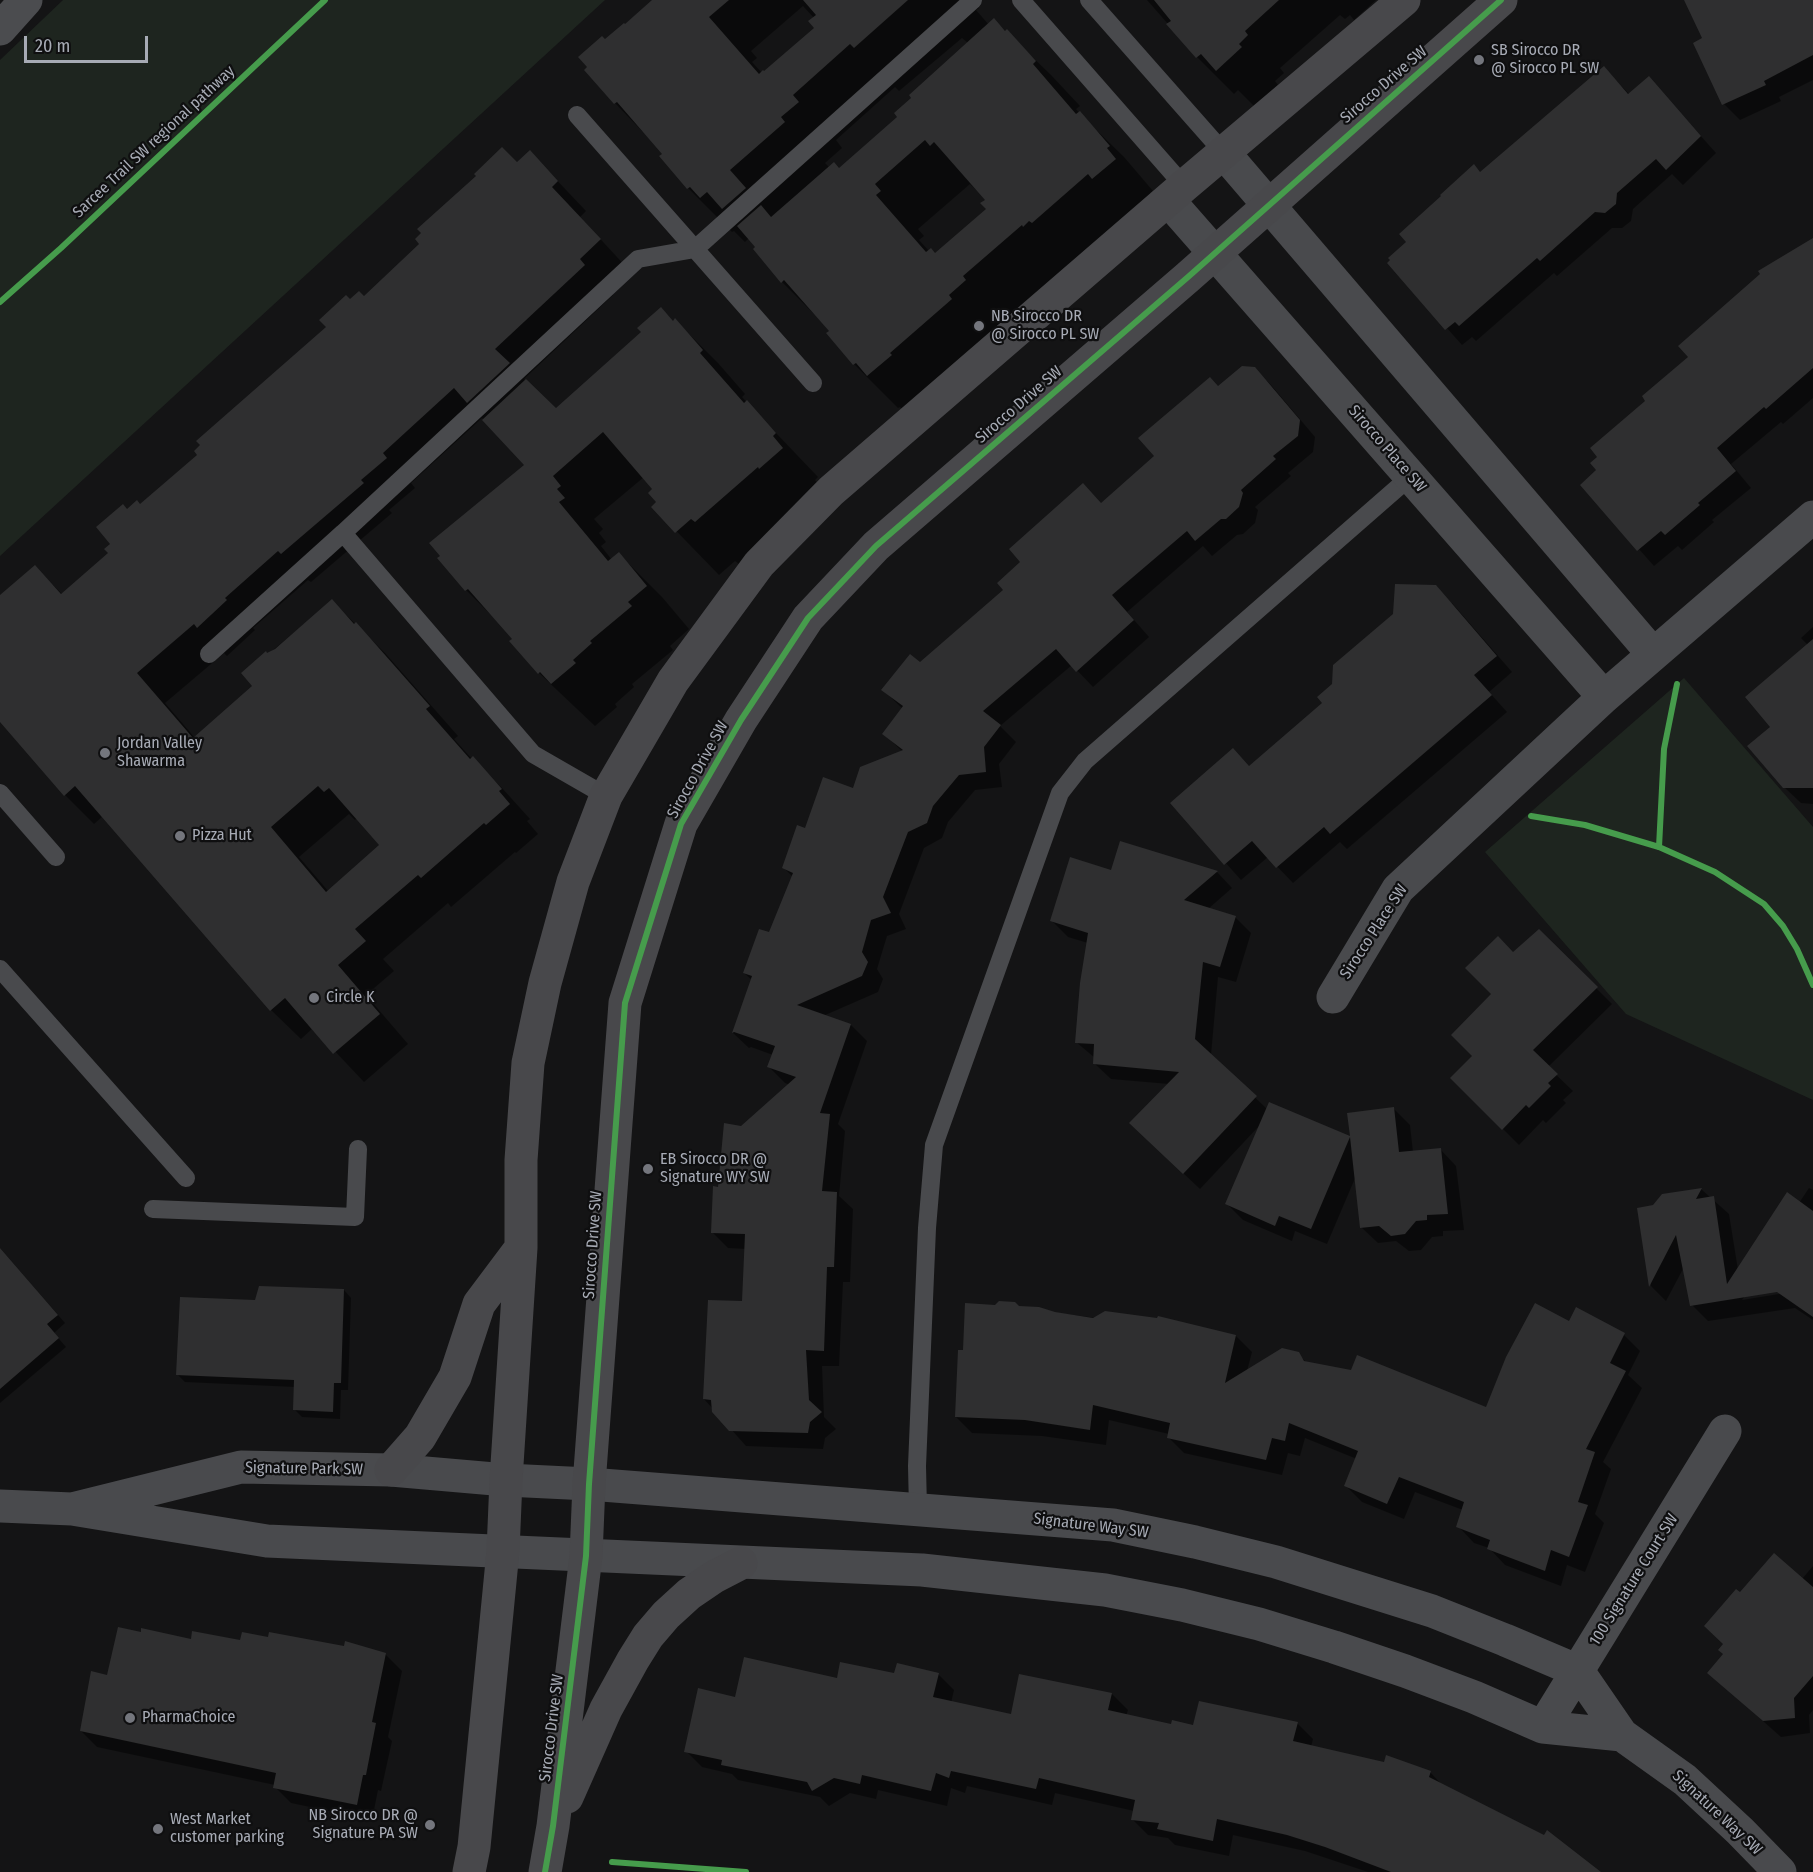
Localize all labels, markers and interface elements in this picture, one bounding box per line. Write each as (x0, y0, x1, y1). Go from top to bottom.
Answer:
scale bar (27, 24, 152, 62)
text: 20 m (35, 35, 70, 57)
place label: SB Sirocco DR @ Sirocco PL SW (1491, 41, 1599, 79)
street label: Sirocco Drive SW (1337, 42, 1431, 128)
marker: SB Sirocco DR @ Sirocco PL SW (1472, 53, 1486, 67)
street label: Sarcee Trail SW regional pathway (69, 62, 239, 222)
place label: NB Sirocco DR @ Sirocco PL SW (991, 307, 1099, 345)
marker: NB Sirocco DR @ Sirocco PL SW (972, 319, 986, 333)
street label: Sirocco Drive SW (972, 362, 1066, 448)
street label: Sirocco Place SW (1344, 402, 1430, 496)
street label: Sirocco Drive SW (663, 718, 733, 822)
place label: Jordan Valley Shawarma (117, 734, 202, 772)
marker: Jordan Valley Shawarma (98, 746, 112, 760)
place label: Pizza Hut (192, 826, 252, 846)
marker: Pizza Hut (173, 829, 187, 843)
street label: Sirocco Place SW (1336, 881, 1412, 983)
place label: Circle K (326, 988, 374, 1008)
marker: Circle K (307, 991, 321, 1005)
place label: EB Sirocco DR @ Signature WY SW (660, 1150, 770, 1188)
marker: EB Sirocco DR @ Signature WY SW (641, 1162, 655, 1176)
street label: Sirocco Drive SW (580, 1190, 606, 1300)
street label: Signature Park SW (245, 1458, 363, 1480)
street label: Signature Way SW (1032, 1509, 1150, 1543)
street label: 100 Signature Court SW (1586, 1511, 1682, 1649)
street label: Sirocco Drive SW (536, 1673, 568, 1783)
place label: PharmaChoice (142, 1708, 235, 1728)
marker: PharmaChoice (123, 1711, 137, 1725)
street label: Signature Way SW (1668, 1766, 1766, 1860)
place label: NB Sirocco DR @ Signature PA SW (308, 1806, 418, 1844)
place label: West Market customer parking (170, 1810, 284, 1848)
marker: NB Sirocco DR @ Signature PA SW (423, 1818, 437, 1832)
marker: West Market customer parking (151, 1822, 165, 1836)

